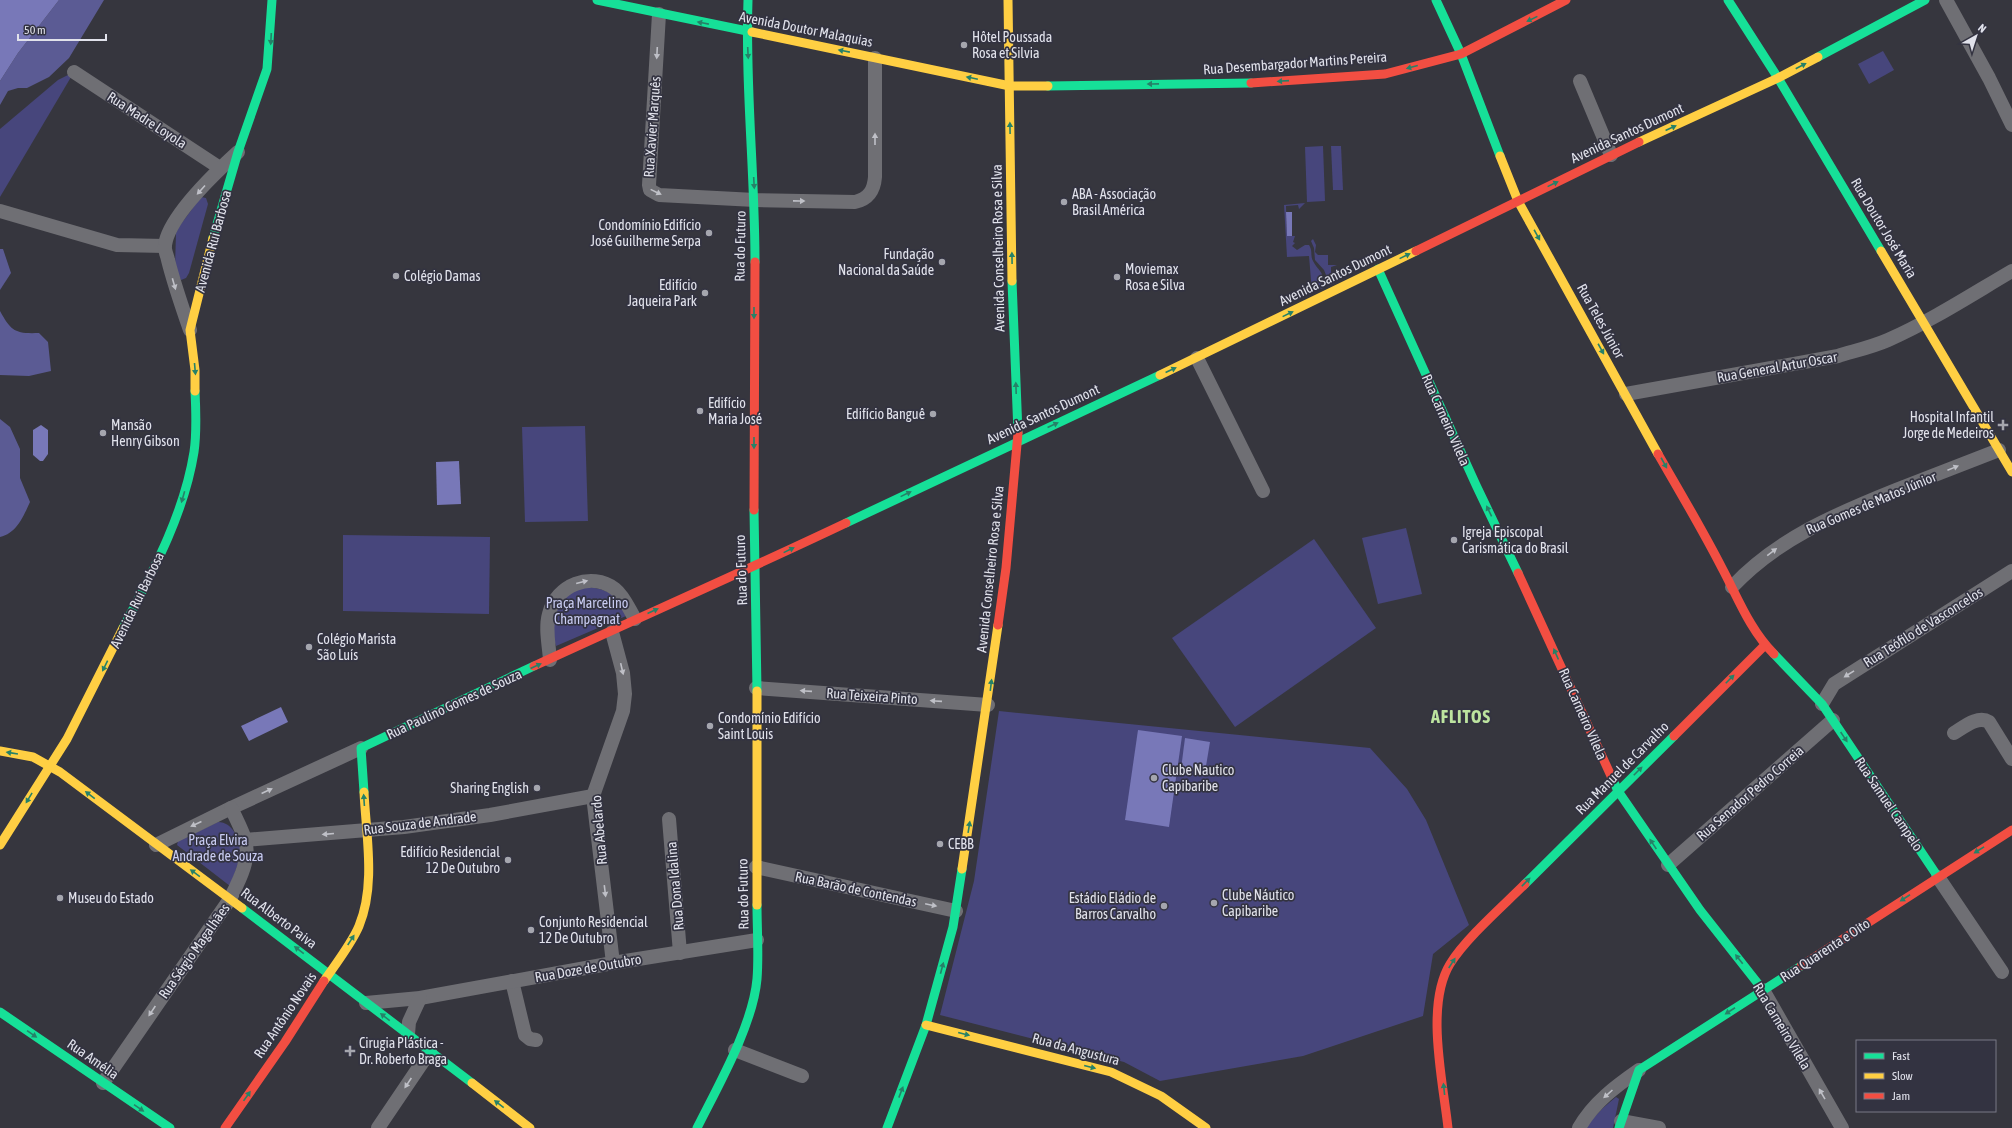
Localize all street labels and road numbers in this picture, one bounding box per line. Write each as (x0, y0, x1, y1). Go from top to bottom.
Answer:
street label: Avenida Doutor Malaquias (738, 8, 874, 50)
street label: Rua Desembargador Martins Pereira (1203, 49, 1387, 77)
street label: Rua Xavier Marquês (640, 76, 664, 178)
street label: Rua Madre Loyola (104, 88, 190, 152)
street label: Avenida Santos Dumont (1568, 100, 1686, 166)
street label: Avenida Conselheiro Rosa e Silva (989, 164, 1007, 332)
street label: Rua Doutor José Maria (1848, 175, 1920, 281)
street label: Avenida Rui Barbosa (192, 188, 234, 294)
street label: Rua do Futuro (731, 210, 749, 282)
street label: Avenida Santos Dumont (1276, 241, 1394, 309)
street label: Rua Teles Júnior (1574, 281, 1628, 362)
street label: Rua General Artur Oscar (1716, 348, 1839, 385)
street label: Rua Carneiro Vilela (1419, 372, 1473, 468)
street label: Avenida Santos Dumont (984, 381, 1102, 447)
street label: Rua Gomes de Matos Júnior (1804, 468, 1939, 538)
street label: Avenida Conselheiro Rosa e Silva (973, 485, 1007, 653)
street label: Rua do Futuro (732, 534, 750, 606)
street label: Avenida Rui Barbosa (107, 549, 167, 651)
street label: Rua Teófilo de Vasconcelos (1860, 584, 1986, 670)
street label: Rua Paulino Gomes de Souza (384, 666, 524, 742)
street label: Rua Carneiro Vilela (1556, 666, 1610, 762)
street label: Rua Teixeira Pinto (826, 685, 918, 707)
street label: Rua Manuel de Carvalho (1572, 718, 1672, 818)
street label: Rua Senador Pedro Correia (1693, 742, 1807, 844)
street label: Rua Samuel Campelo (1852, 754, 1926, 854)
street label: Rua Abelardo (588, 795, 610, 865)
street label: Rua Souza de Andrade (363, 808, 477, 838)
street label: Rua Dona Idalina (663, 841, 687, 931)
street label: Rua do Futuro (734, 858, 752, 930)
street label: Rua Barão de Contendas (794, 868, 918, 910)
street label: Rua Alberto Paiva (238, 884, 320, 952)
street label: Rua Sérgio Magalhães (155, 900, 233, 1002)
street label: Rua Quarenta e Oito (1777, 915, 1873, 985)
street label: Rua Doze de Outubro (534, 951, 642, 985)
street label: Rua Antônio Novais (250, 969, 320, 1061)
street label: Rua Carneiro Vilela (1750, 980, 1814, 1072)
street label: Rua da Angustura (1031, 1030, 1121, 1068)
street label: Rua Amélia (64, 1036, 122, 1082)

